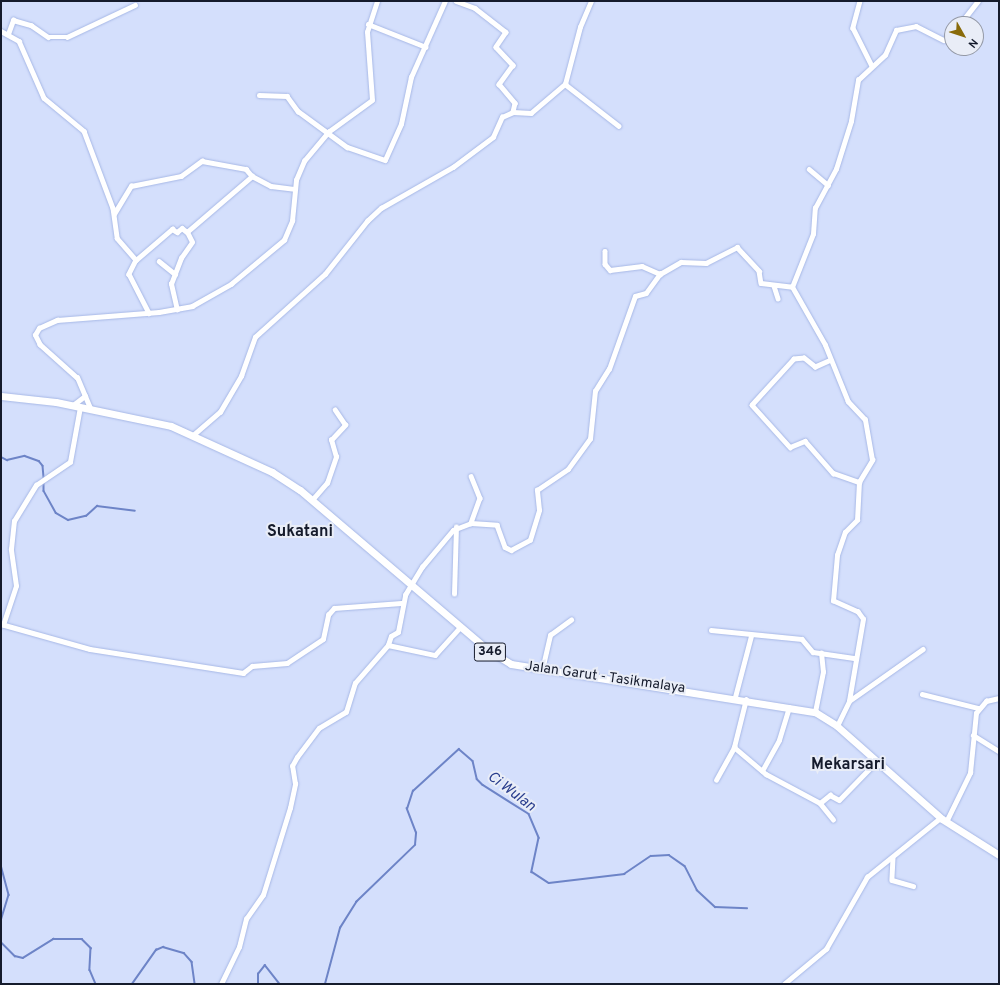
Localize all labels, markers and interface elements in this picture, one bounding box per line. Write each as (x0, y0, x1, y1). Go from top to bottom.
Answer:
north arrow (944, 16, 984, 56)
text: N (965, 35, 980, 50)
district label: Sukatani (267, 522, 333, 542)
road number: 346 (473, 641, 507, 663)
street label: Jalan Garut - Tasikmalaya (523, 658, 687, 698)
district label: Mekarsari (811, 755, 885, 775)
water label: Ci Wulan (483, 768, 539, 816)

